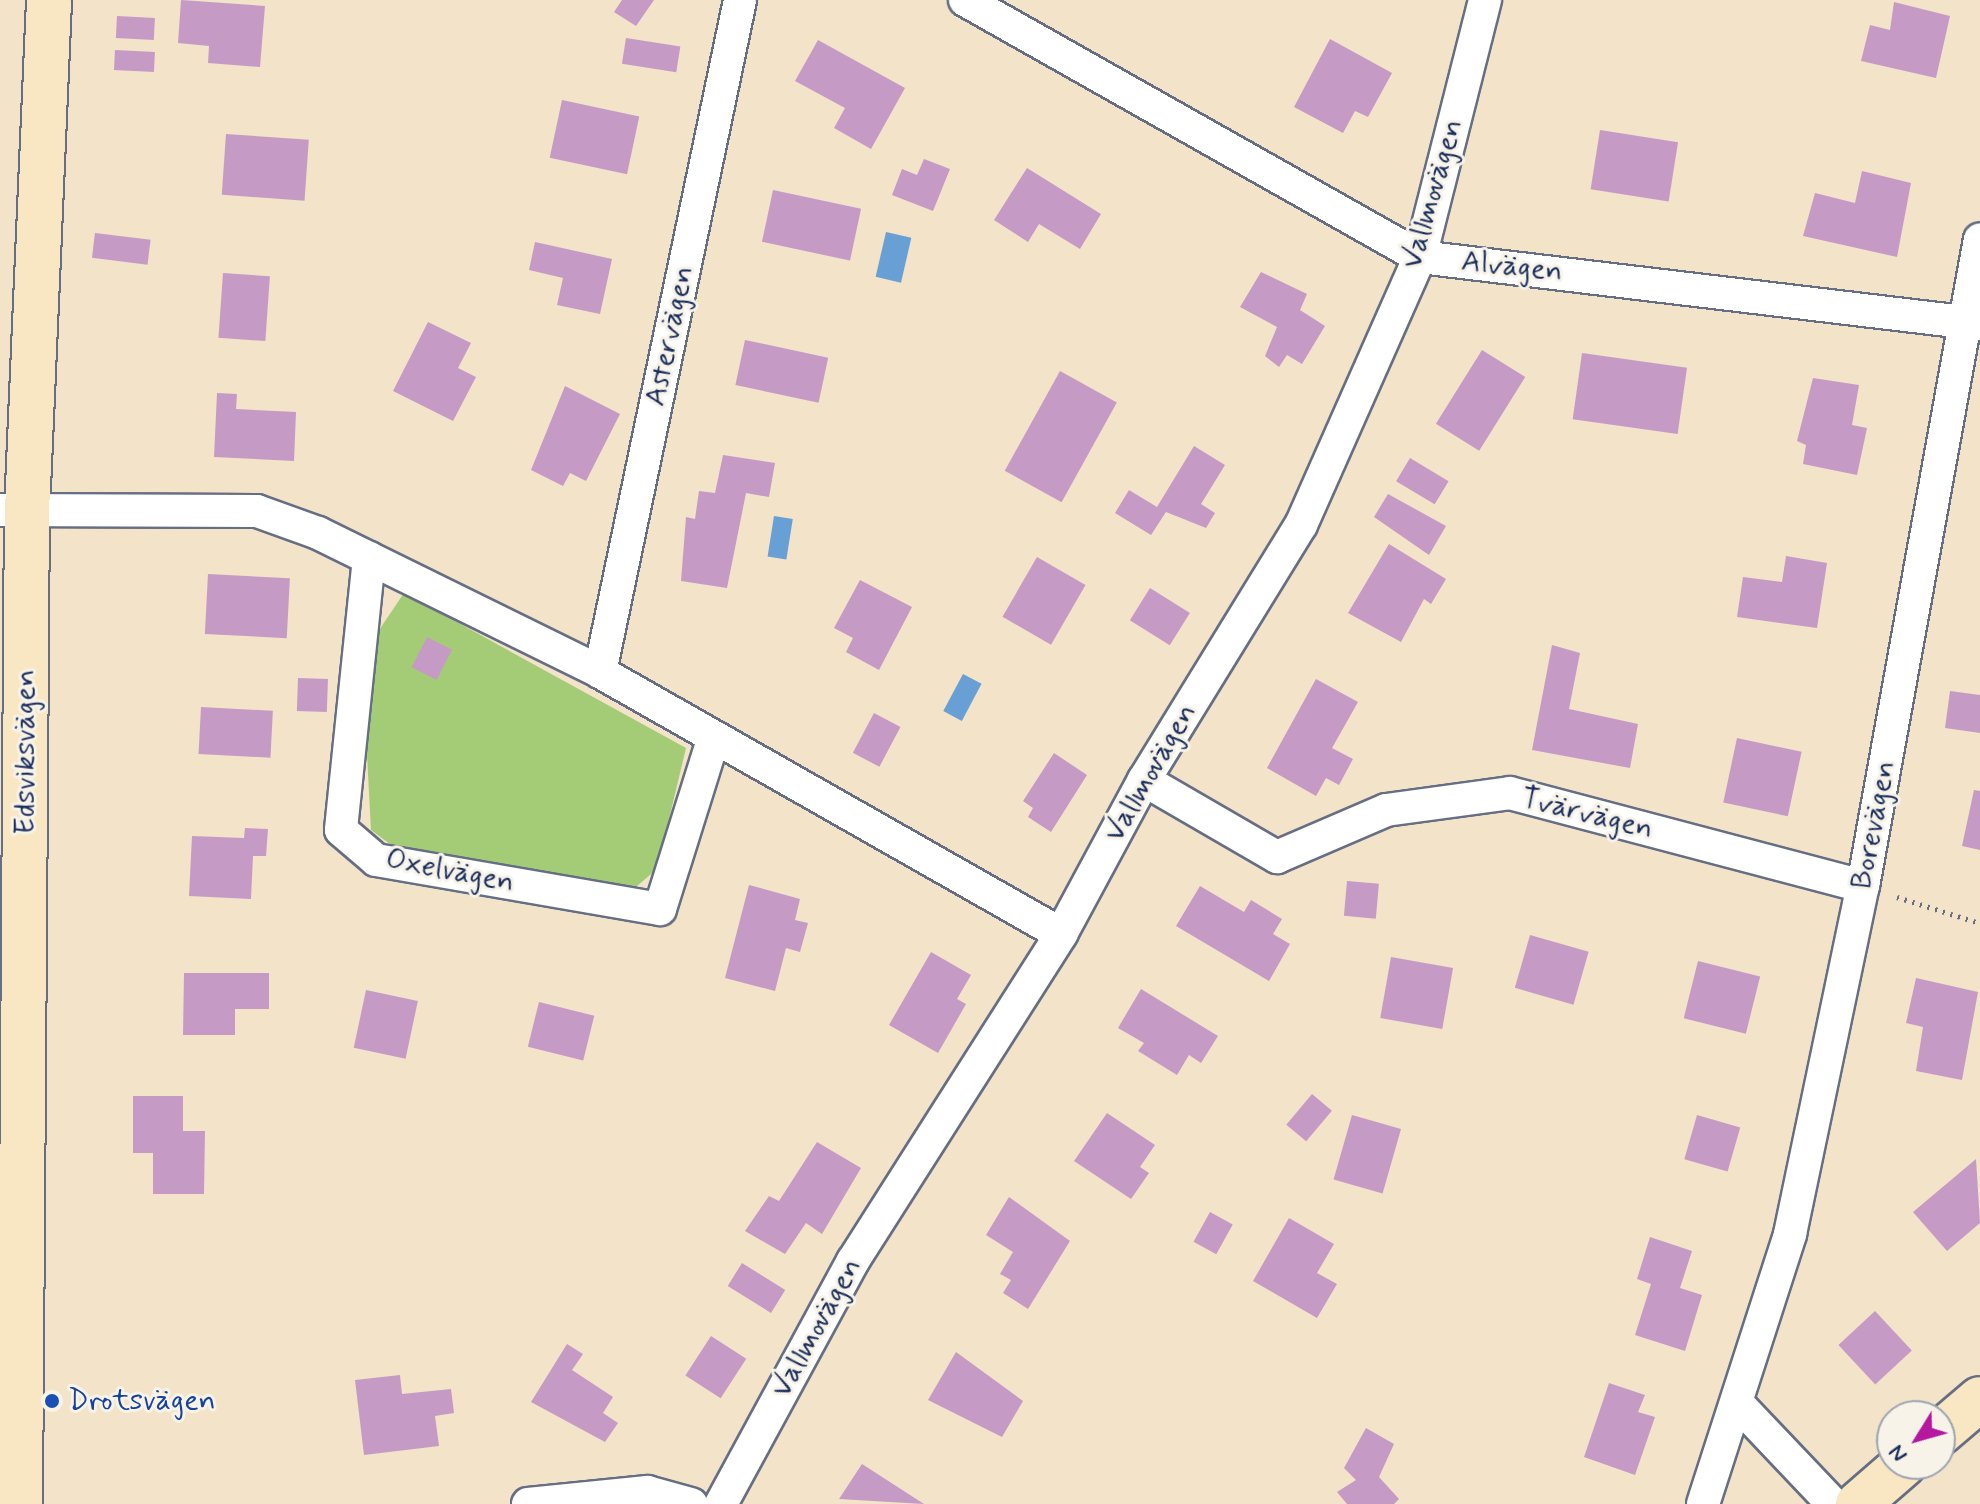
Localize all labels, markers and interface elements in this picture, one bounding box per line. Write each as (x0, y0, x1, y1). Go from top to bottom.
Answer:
street label: Vallmovägen (1394, 115, 1472, 273)
street label: Alvägen (1460, 244, 1564, 290)
street label: Astervägen (638, 263, 702, 409)
street label: Edsviksvägen (8, 669, 44, 835)
street label: Vallmovägen (1097, 697, 1205, 849)
street label: Borevägen (1844, 758, 1904, 892)
street label: Tvärvägen (1517, 780, 1657, 848)
street label: Oxelvägen (383, 841, 517, 901)
street label: Vallmovägen (764, 1252, 870, 1404)
place label: Drotsvägen (68, 1383, 216, 1419)
marker: Drotsvägen (43, 1392, 61, 1410)
north arrow (1876, 1400, 1956, 1480)
text: N (1883, 1439, 1914, 1468)

